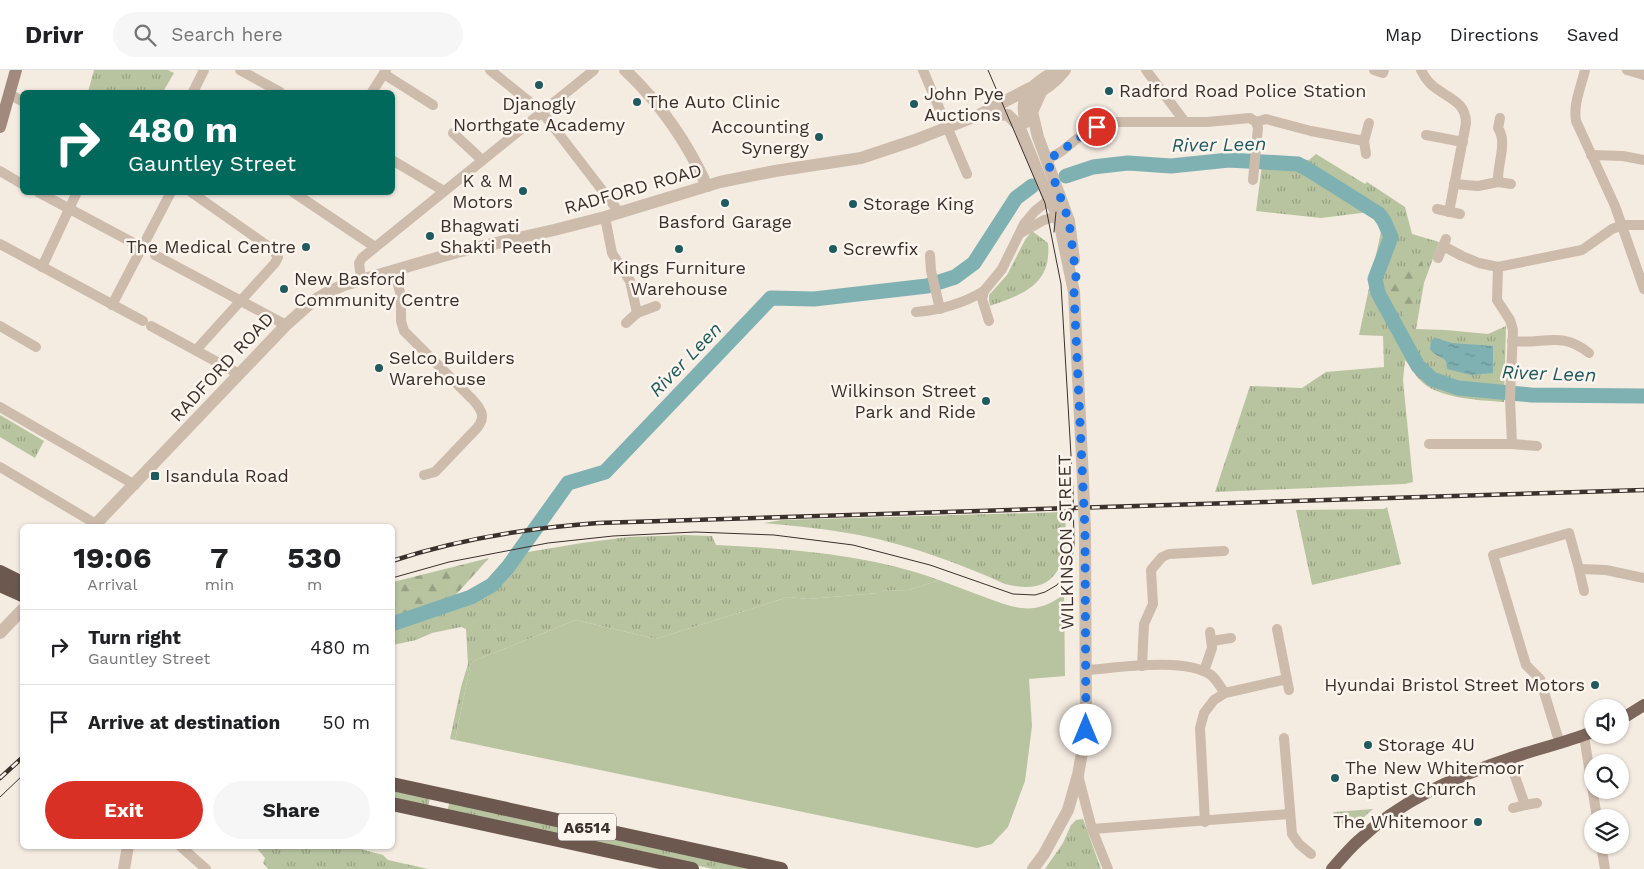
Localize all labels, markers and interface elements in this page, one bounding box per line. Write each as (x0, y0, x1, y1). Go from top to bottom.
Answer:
search box (113, 12, 463, 57)
text: Drivr (25, 21, 83, 49)
icon: search (131, 21, 159, 49)
text: Search here (171, 23, 283, 46)
text: Map (1385, 24, 1422, 45)
text: Directions (1450, 24, 1539, 45)
text: Saved (1567, 24, 1619, 45)
marker: Djanogly Northgate Academy (533, 79, 545, 91)
place label: Radford Road Police Station (1119, 80, 1366, 101)
place label: John Pye Auctions (924, 83, 1004, 125)
marker: Radford Road Police Station (1103, 85, 1115, 97)
place label: The Auto Clinic (647, 91, 780, 112)
place label: Djanogly Northgate Academy (453, 93, 626, 135)
marker: The Auto Clinic (631, 96, 643, 108)
marker: John Pye Auctions (908, 98, 920, 110)
pin (1076, 106, 1118, 148)
text: 480 m (128, 109, 238, 151)
icon: right (45, 110, 110, 175)
icon: arrive (1083, 113, 1111, 141)
place label: Accounting Synergy (711, 116, 810, 158)
marker: Accounting Synergy (813, 131, 825, 143)
water label: River Leen (1171, 132, 1267, 157)
text: Gauntley Street (128, 151, 296, 176)
street label: RADFORD ROAD (562, 159, 704, 218)
place label: K & M Motors (452, 170, 513, 212)
marker: K & M Motors (517, 185, 529, 197)
place label: Storage King (863, 193, 974, 214)
marker: Basford Garage (719, 197, 731, 209)
marker: Storage King (847, 198, 859, 210)
place label: Basford Garage (658, 211, 792, 232)
place label: Bhagwati Shakti Peeth (440, 215, 552, 257)
marker: Bhagwati Shakti Peeth (424, 230, 436, 242)
place label: The Medical Centre (126, 236, 296, 257)
place label: Screwfix (843, 238, 918, 259)
marker: The Medical Centre (300, 241, 312, 253)
marker: Kings Furniture Warehouse (673, 243, 685, 255)
marker: Screwfix (827, 243, 839, 255)
place label: Kings Furniture Warehouse (612, 257, 746, 299)
place label: New Basford Community Centre (294, 268, 460, 310)
marker: New Basford Community Centre (278, 283, 290, 295)
street label: RADFORD ROAD (166, 308, 278, 426)
water label: River Leen (644, 317, 727, 401)
place label: Selco Builders Warehouse (389, 347, 515, 389)
water label: River Leen (1501, 360, 1597, 387)
marker: Selco Builders Warehouse (373, 362, 385, 374)
place label: Wilkinson Street Park and Ride (831, 380, 976, 422)
marker: Wilkinson Street Park and Ride (980, 395, 992, 407)
street label: WILKINSON STREET (1053, 454, 1078, 630)
place label: Isandula Road (165, 465, 289, 486)
marker: Isandula Road (149, 470, 161, 482)
text: 19:06 (73, 540, 151, 575)
text: 7 (210, 540, 228, 575)
text: 530 (287, 540, 342, 575)
text: Arrival (87, 575, 137, 594)
text: min (205, 575, 234, 594)
text: m (307, 575, 322, 594)
text: Turn right (88, 626, 181, 649)
icon: right (45, 633, 73, 661)
text: 480 m (310, 636, 370, 659)
text: Gauntley Street (88, 649, 210, 668)
place label: Hyundai Bristol Street Motors (1324, 674, 1585, 695)
marker: Hyundai Bristol Street Motors (1589, 679, 1601, 691)
map controls (1584, 699, 1629, 854)
button: sound (1584, 699, 1629, 744)
position arrow (1059, 703, 1111, 755)
icon: arrive (45, 708, 73, 736)
text: Arrive at destination (88, 711, 280, 734)
text: 50 m (323, 711, 370, 734)
place label: Storage 4U (1378, 734, 1475, 755)
marker: Storage 4U (1362, 739, 1374, 751)
button: search (1584, 754, 1629, 799)
place label: The New Whitemoor Baptist Church (1345, 757, 1524, 799)
marker: The New Whitemoor Baptist Church (1329, 772, 1341, 784)
button: Exit (45, 781, 203, 839)
button: Share (213, 781, 370, 839)
button: layers (1584, 809, 1629, 854)
place label: The Whitemoor (1333, 811, 1468, 832)
road number: A6514 (558, 814, 616, 840)
marker: The Whitemoor (1472, 816, 1484, 828)

